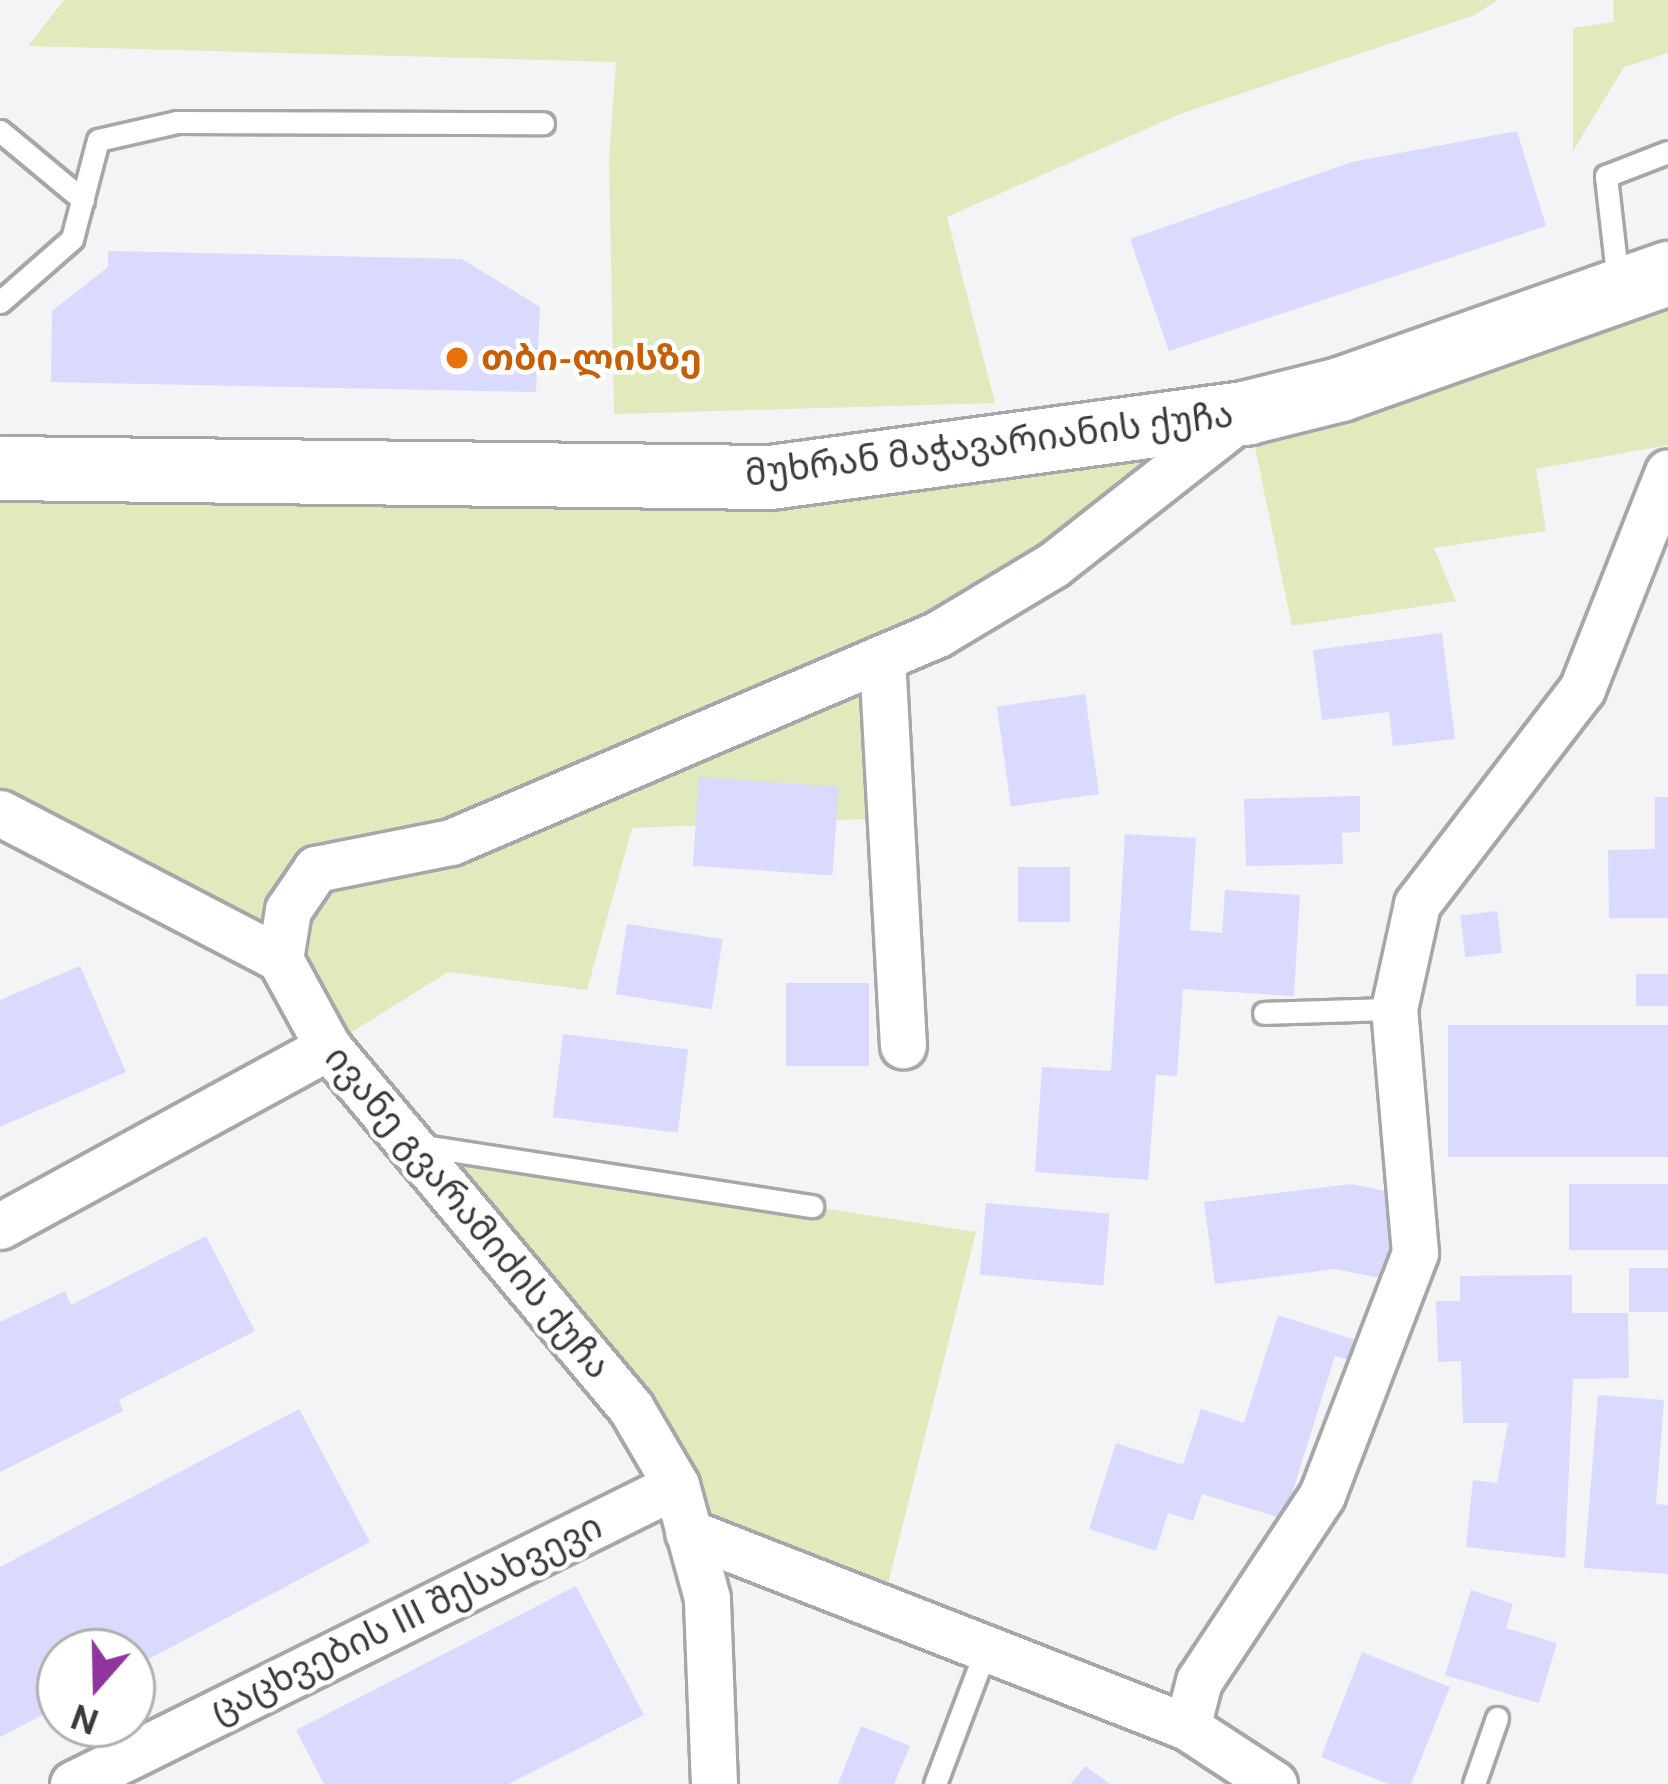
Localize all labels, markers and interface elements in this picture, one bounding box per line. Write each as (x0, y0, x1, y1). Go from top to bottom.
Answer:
place label: თბი-ლისზე (481, 336, 702, 380)
marker: თბი-ლისზე (444, 345, 470, 371)
street label: მუხრან მაჭავარიანის ქუჩა (742, 393, 1236, 495)
street label: ივანე გვარამიძის ქუჩა (316, 1037, 620, 1387)
street label: ცაცხვების III შესახვევი (203, 1504, 609, 1732)
north arrow (36, 1628, 156, 1748)
text: N (66, 1697, 103, 1741)

